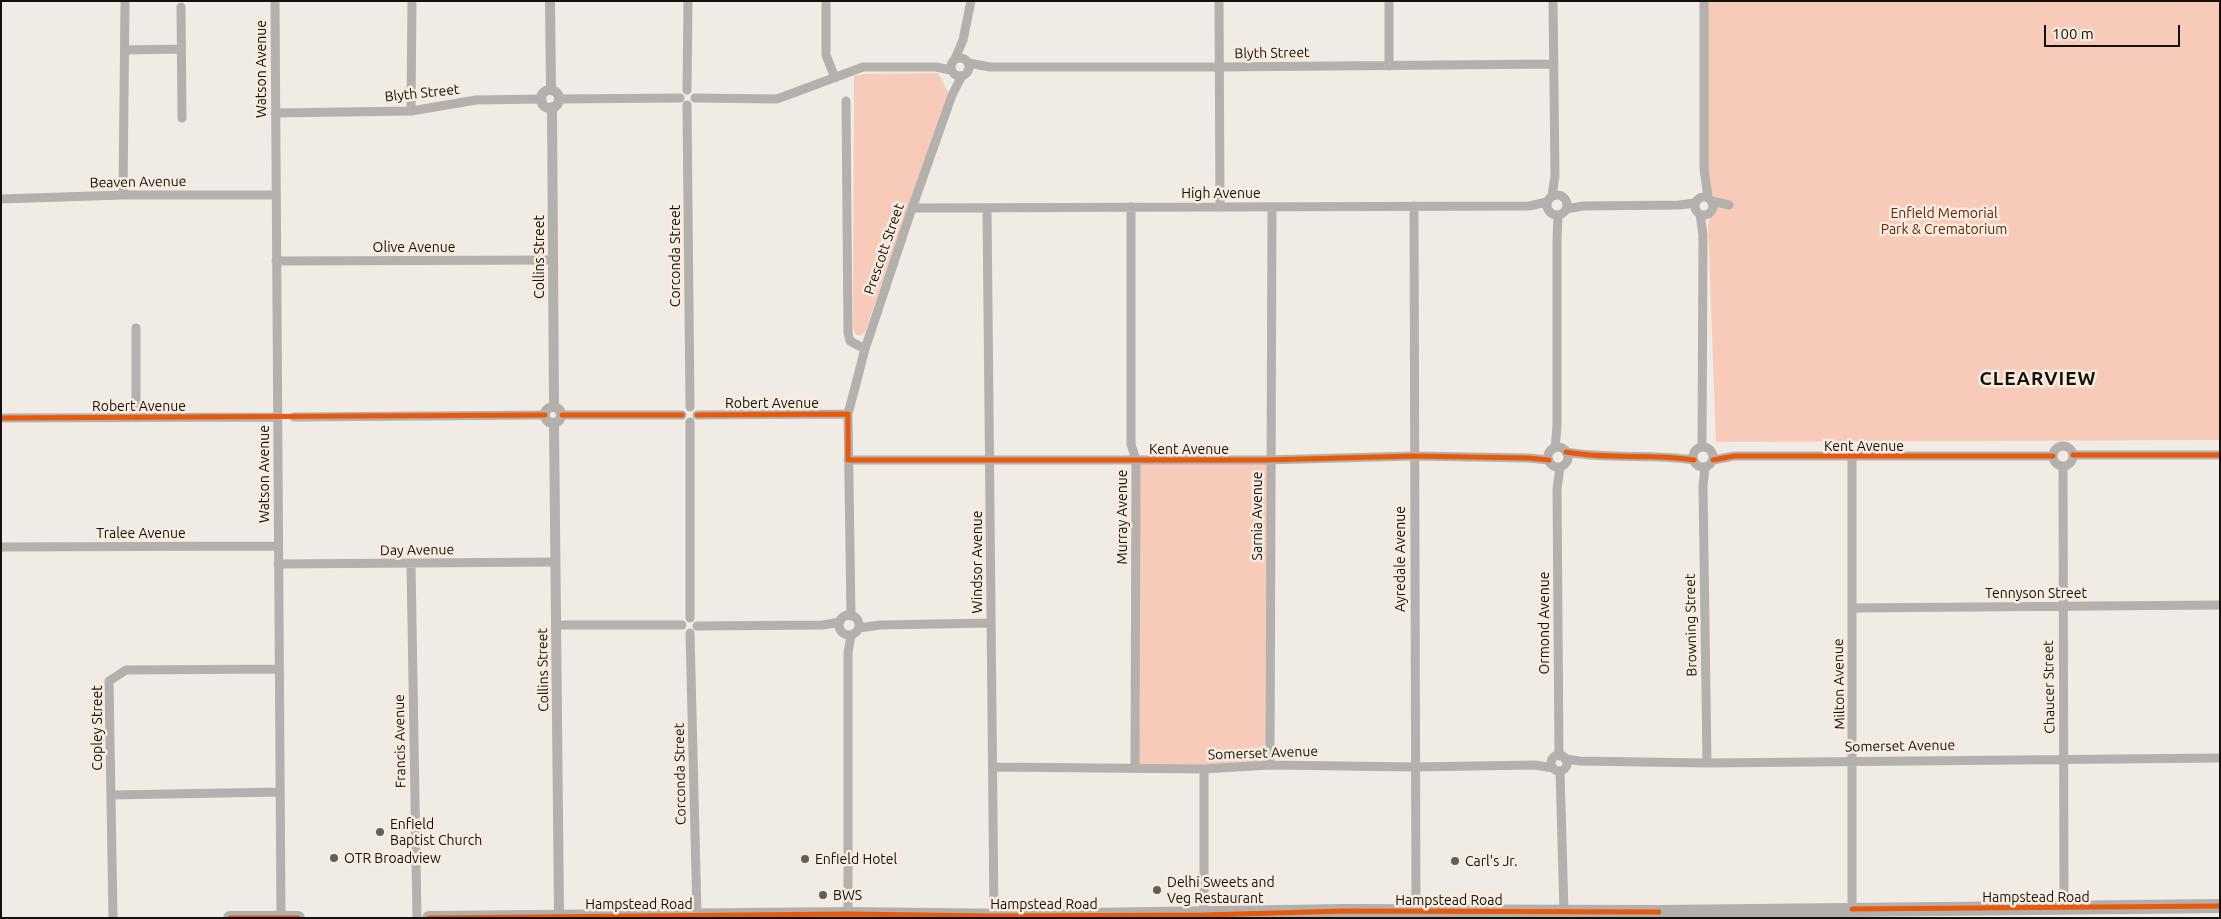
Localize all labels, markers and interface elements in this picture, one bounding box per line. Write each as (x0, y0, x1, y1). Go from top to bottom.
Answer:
scale bar (2046, 15, 2182, 47)
street label: Watson Avenue (253, 20, 269, 118)
text: 100 m (2052, 25, 2094, 42)
street label: Blyth Street (1234, 44, 1310, 62)
street label: Blyth Street (384, 81, 460, 105)
street label: Beaven Avenue (90, 173, 186, 191)
street label: High Avenue (1181, 185, 1261, 201)
street label: Prescott Street (861, 201, 907, 297)
street label: Corconda Street (667, 205, 683, 307)
park label: Enfield Memorial Park & Crematorium (1881, 205, 2007, 238)
street label: Collins Street (531, 215, 547, 299)
street label: Olive Avenue (373, 239, 455, 255)
district label: CLEARVIEW (1978, 368, 2098, 390)
street label: Robert Avenue (725, 395, 819, 411)
street label: Robert Avenue (92, 398, 186, 414)
street label: Watson Avenue (256, 425, 272, 523)
street label: Kent Avenue (1824, 438, 1904, 454)
street label: Kent Avenue (1149, 441, 1229, 457)
street label: Murray Avenue (1114, 469, 1130, 565)
street label: Sarnia Avenue (1249, 472, 1265, 560)
street label: Ayredale Avenue (1392, 506, 1408, 612)
street label: Windsor Avenue (969, 511, 985, 613)
street label: Tralee Avenue (96, 525, 186, 541)
street label: Day Avenue (380, 541, 454, 559)
street label: Ormond Avenue (1536, 572, 1552, 674)
street label: Browning Street (1682, 573, 1700, 677)
street label: Tennyson Street (1985, 585, 2087, 601)
street label: Collins Street (534, 628, 552, 712)
street label: Milton Avenue (1830, 638, 1848, 730)
street label: Chaucer Street (2040, 640, 2058, 734)
street label: Copley Street (89, 685, 105, 771)
street label: Francis Avenue (391, 694, 409, 788)
street label: Corconda Street (671, 723, 689, 825)
street label: Somerset Avenue (1845, 737, 1955, 755)
street label: Somerset Avenue (1208, 743, 1318, 763)
place label: Enfield Baptist Church (390, 816, 482, 849)
marker: Enfield Baptist Church (374, 826, 386, 838)
place label: OTR Broadview (344, 850, 441, 866)
place label: Enfield Hotel (815, 851, 897, 867)
marker: OTR Broadview (328, 852, 340, 864)
marker: Enfield Hotel (799, 853, 811, 865)
place label: Carl's Jr. (1465, 853, 1517, 869)
marker: Carl's Jr. (1449, 855, 1461, 867)
place label: Delhi Sweets and Veg Restaurant (1167, 874, 1275, 906)
marker: Delhi Sweets and Veg Restaurant (1151, 884, 1163, 896)
place label: BWS (833, 887, 862, 903)
marker: BWS (817, 889, 829, 901)
street label: Hampstead Road (1982, 889, 2090, 905)
street label: Hampstead Road (1395, 892, 1503, 908)
street label: Hampstead Road (585, 896, 693, 912)
street label: Hampstead Road (990, 896, 1098, 912)

